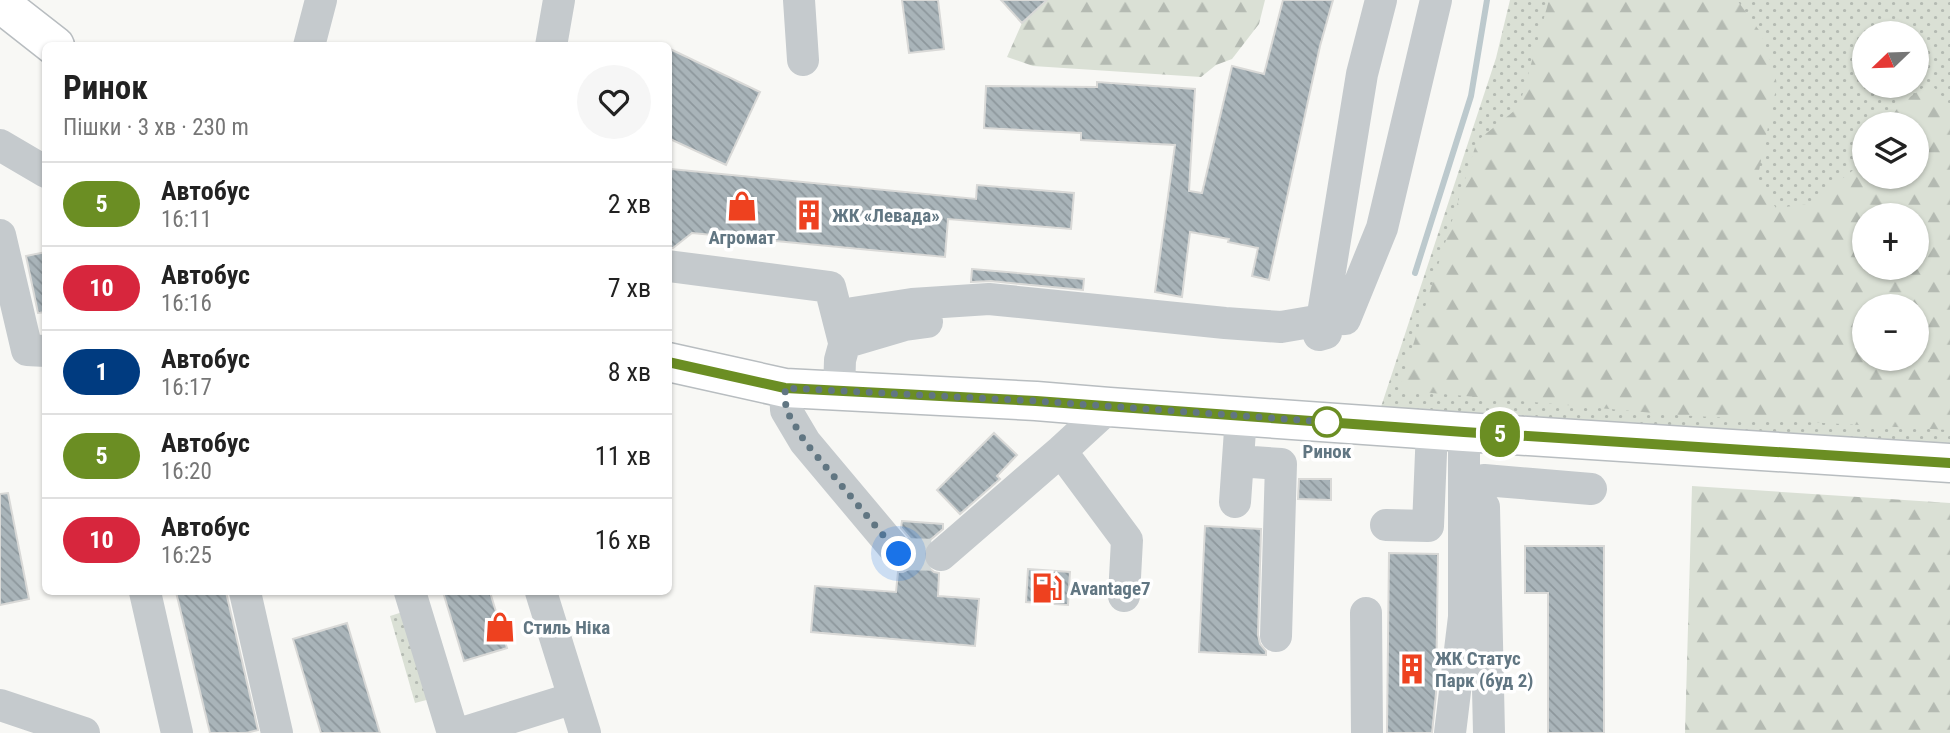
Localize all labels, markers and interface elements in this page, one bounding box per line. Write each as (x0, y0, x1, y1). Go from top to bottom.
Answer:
north arrow (1852, 21, 1928, 98)
map controls (1852, 21, 1929, 371)
button: heart (577, 65, 651, 139)
text: Ринок (63, 68, 148, 107)
button: layers (1852, 112, 1929, 189)
text: Пішки · 3 хв · 230 m (63, 114, 249, 141)
text: Автобус (161, 176, 250, 206)
text: 2 хв (608, 189, 651, 219)
shop icon: Агромат (725, 189, 759, 223)
text: 5 (95, 190, 108, 218)
building icon: ЖК «Левада» (792, 198, 826, 232)
button: + (1852, 203, 1929, 280)
place label: ЖК «Левада» (832, 204, 940, 227)
text: 16:11 (161, 206, 212, 233)
place label: Агромат (709, 226, 776, 249)
text: Автобус (161, 260, 250, 290)
text: 7 хв (608, 273, 651, 303)
text: 10 (89, 274, 114, 302)
text: 16:16 (161, 290, 212, 317)
button: − (1852, 294, 1929, 371)
text: Автобус (161, 344, 250, 374)
text: 8 хв (608, 357, 651, 387)
text: 1 (95, 358, 108, 386)
text: 16:17 (161, 374, 212, 401)
marker: Ринок (1312, 407, 1342, 437)
line badge: 5 (1477, 411, 1523, 457)
text: 5 (1494, 420, 1506, 448)
text: Автобус (161, 428, 250, 458)
place label: Ринок (1303, 440, 1352, 463)
text: 11 хв (595, 441, 651, 471)
text: 5 (95, 442, 108, 470)
text: 16:20 (161, 458, 212, 485)
text: Автобус (161, 512, 250, 542)
text: 16 хв (595, 525, 651, 555)
text: 10 (89, 526, 114, 554)
your location (881, 536, 916, 571)
text: 16:25 (161, 542, 212, 569)
fuel station icon: Avantage7 (1030, 571, 1064, 605)
place label: Avantage7 (1070, 577, 1151, 600)
shop icon: Стиль Ніка (483, 610, 517, 644)
place label: Стиль Ніка (523, 616, 610, 639)
place label: ЖК Статус Парк (буд 2) (1435, 647, 1533, 692)
building icon: ЖК Статус Парк (буд 2) (1395, 652, 1429, 686)

